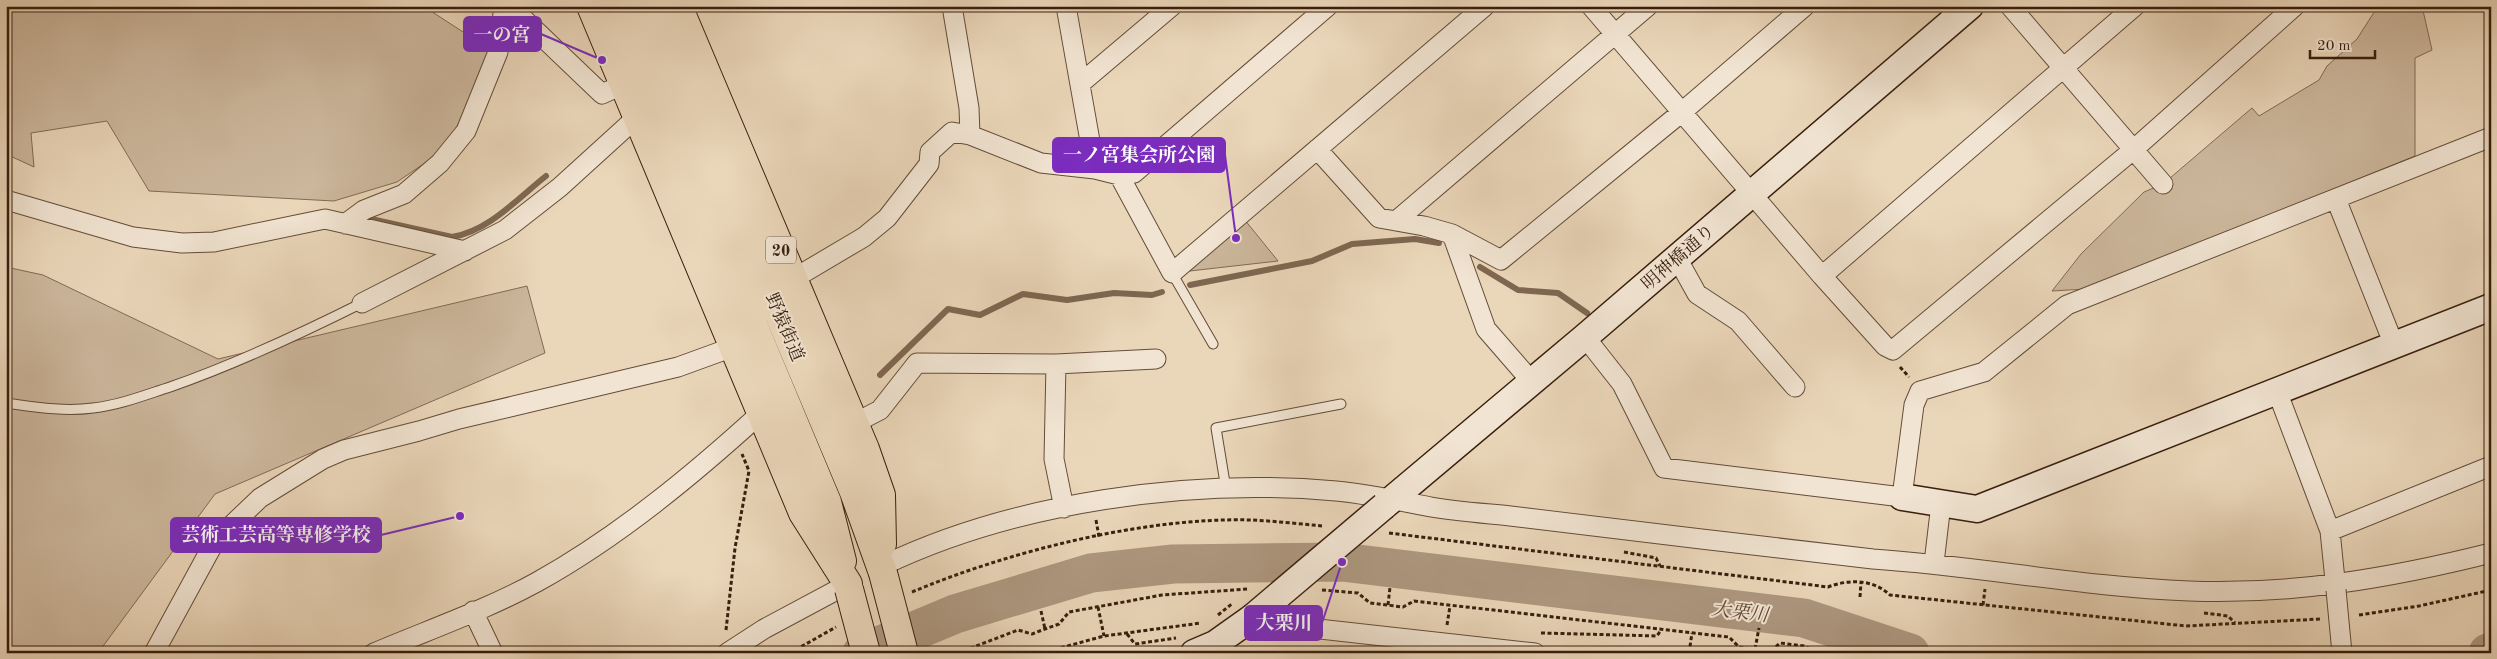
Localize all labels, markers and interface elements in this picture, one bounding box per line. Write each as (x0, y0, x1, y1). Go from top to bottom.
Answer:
callout: 一の宮 (464, 17, 541, 51)
text: 一の宮 (473, 24, 531, 46)
scale bar (2310, 28, 2374, 60)
text: 20 m (2317, 39, 2351, 54)
callout: 一ノ宮集会所公園 (1053, 138, 1225, 172)
text: 一ノ宮集会所公園 (1063, 144, 1215, 166)
street label: 明神橋通り (1637, 220, 1719, 294)
road number: 20 (766, 236, 796, 264)
street label: 野猿街道 (762, 290, 808, 364)
callout: 芸術工芸高等専修学校 (171, 518, 381, 552)
text: 芸術工芸高等専修学校 (181, 524, 371, 546)
water label: 大栗川 (1710, 599, 1771, 627)
callout: 大栗川 (1245, 606, 1322, 640)
text: 大栗川 (1255, 612, 1313, 634)

